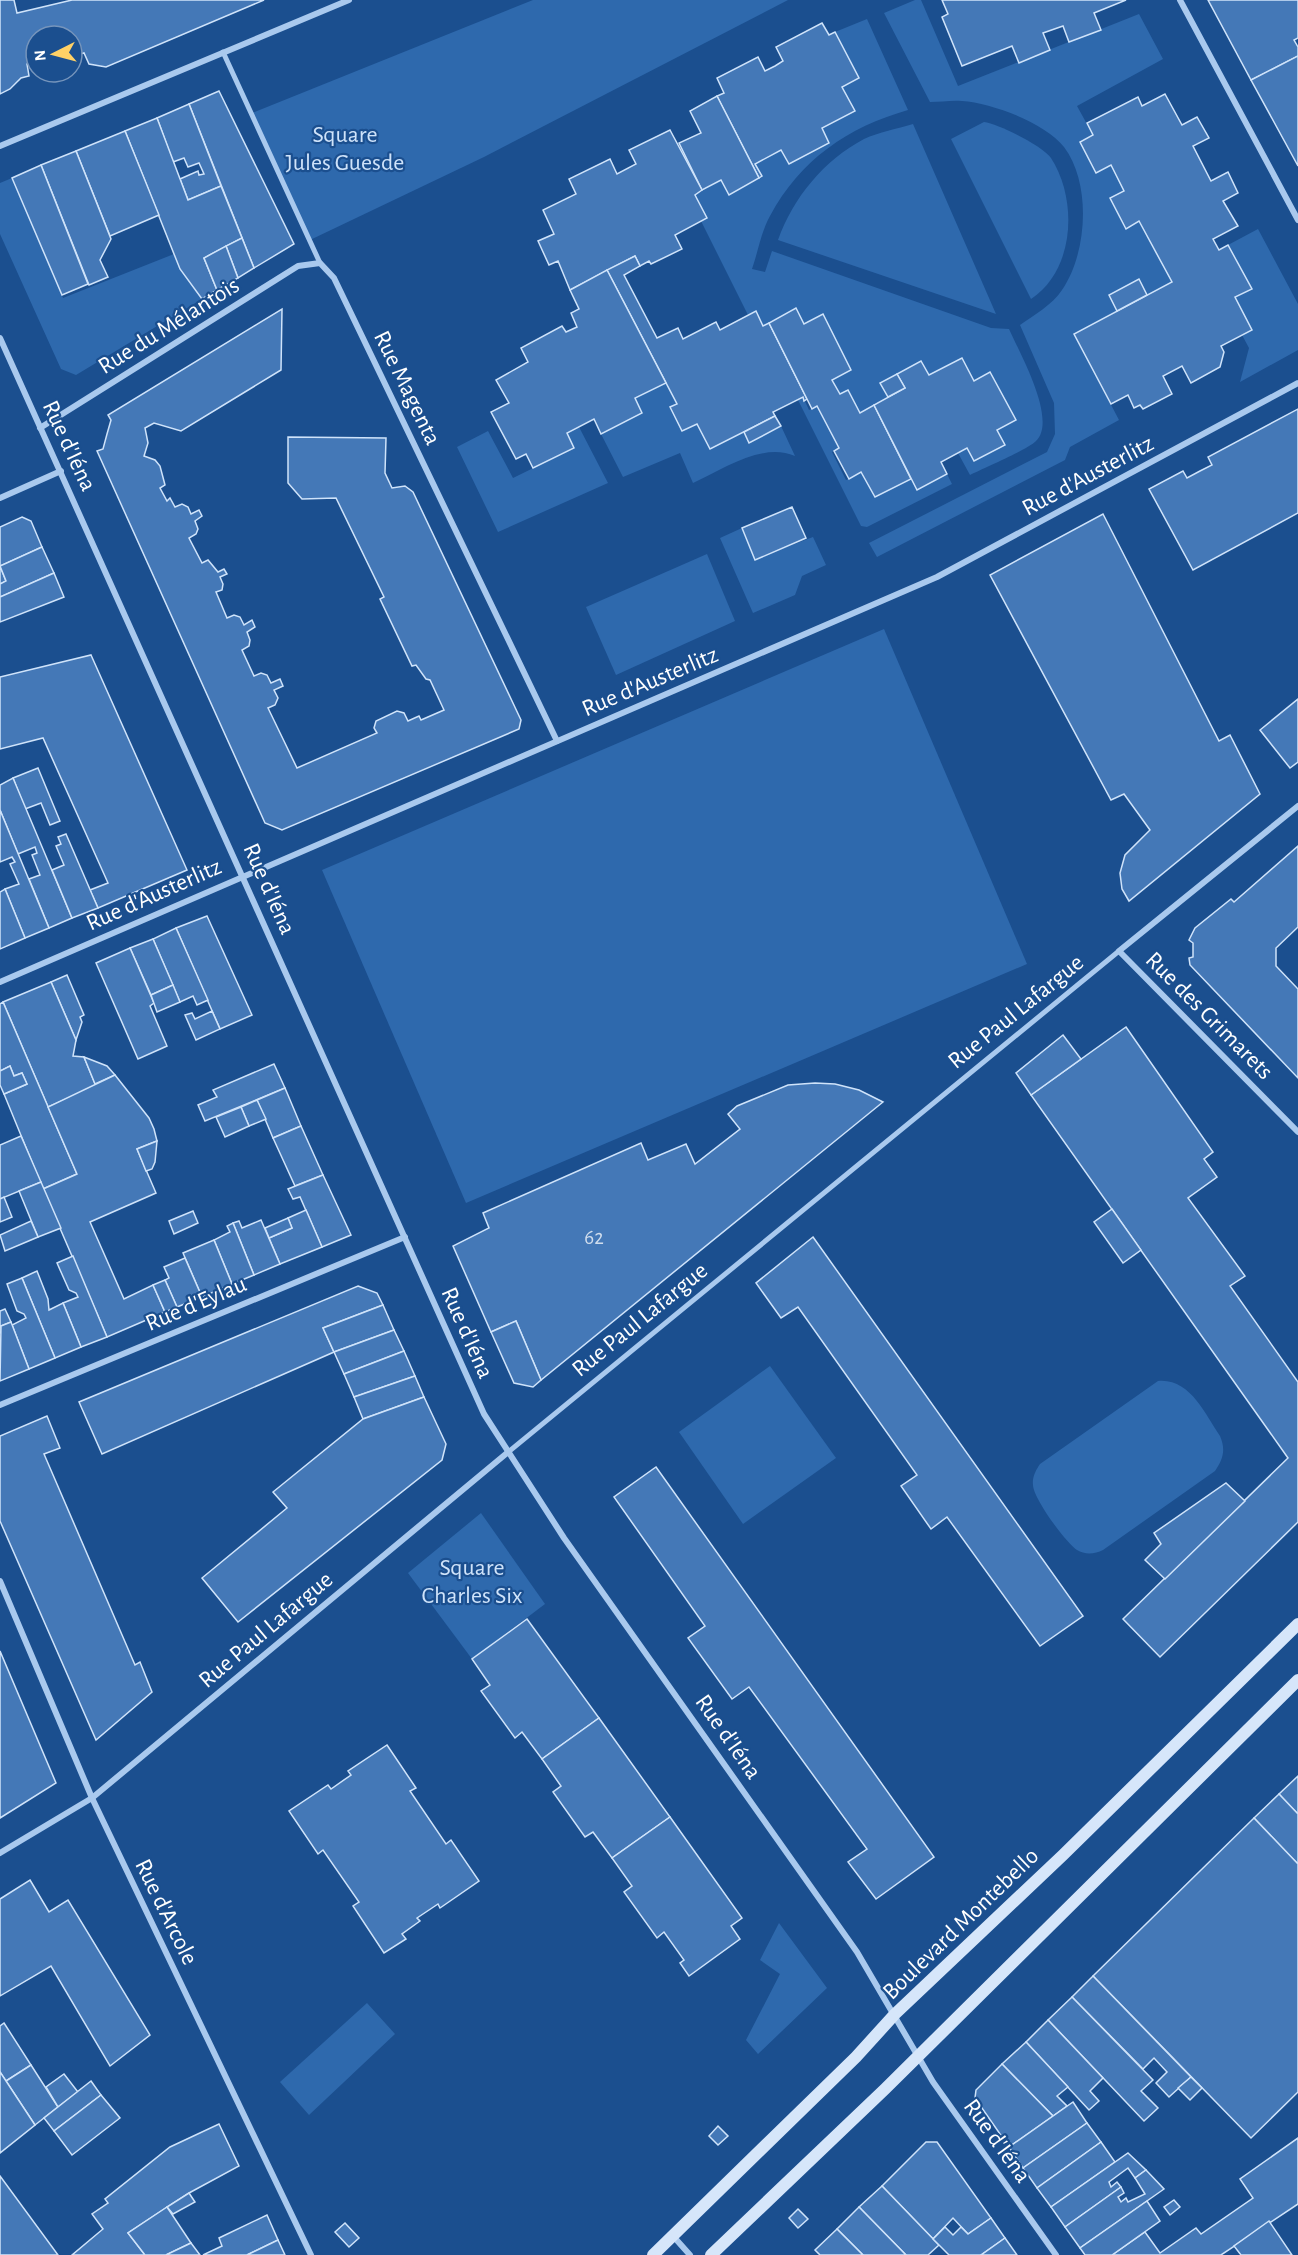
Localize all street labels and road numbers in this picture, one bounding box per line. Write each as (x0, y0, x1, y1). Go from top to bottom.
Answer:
street label: Rue du Mélantois (94, 273, 244, 379)
street label: Rue Magenta (369, 327, 445, 449)
street label: Rue d'Iéna (38, 397, 100, 495)
street label: Rue d'Austerlitz (1018, 431, 1158, 521)
street label: Rue d'Austerlitz (579, 643, 722, 721)
street label: Rue d'Iéna (238, 840, 300, 938)
street label: Rue d'Austerlitz (83, 855, 225, 935)
street label: Rue des Grimarets (1141, 948, 1277, 1084)
street label: Rue Paul Lafargue (944, 950, 1088, 1074)
street label: Rue Paul Lafargue (568, 1258, 712, 1382)
street label: Rue d'Eylau (142, 1272, 250, 1336)
street label: Rue d'Iéna (436, 1284, 498, 1382)
street label: Rue Paul Lafargue (194, 1567, 338, 1693)
street label: Rue d'Iéna (690, 1690, 766, 1784)
street label: Boulevard Montebello (878, 1844, 1044, 2004)
street label: Rue d'Arcole (130, 1855, 202, 1969)
street label: Rue d'Iéna (959, 2095, 1035, 2187)

